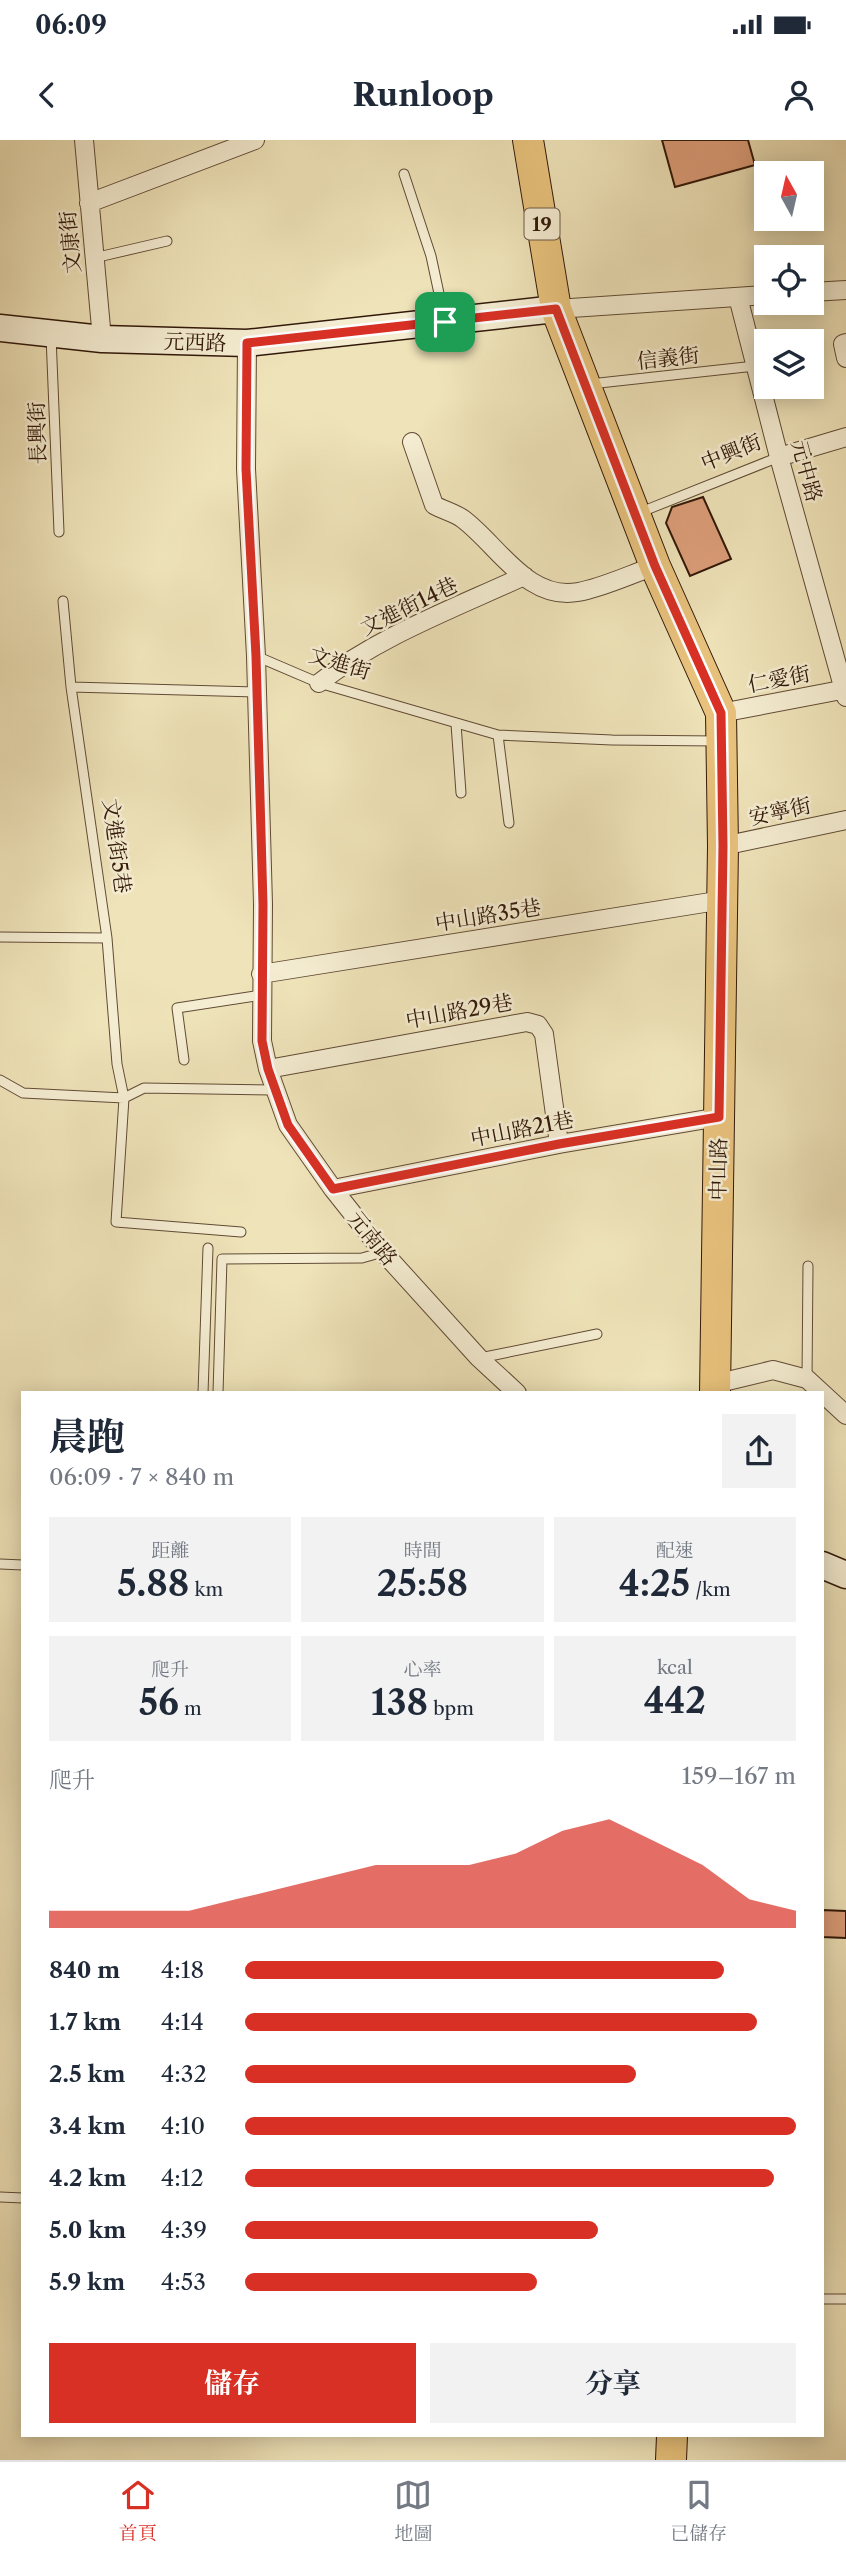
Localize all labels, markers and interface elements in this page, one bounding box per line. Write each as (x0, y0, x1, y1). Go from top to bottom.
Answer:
text: 06:09 (35, 9, 107, 41)
text: Runloop (352, 75, 494, 114)
icon: back (28, 76, 66, 114)
icon: person (780, 76, 818, 114)
north arrow (754, 161, 824, 231)
map controls (754, 161, 824, 399)
road number: 19 (524, 208, 560, 240)
street label: 文康街 (55, 210, 85, 274)
button: locate (754, 245, 824, 315)
pin (415, 292, 475, 352)
icon: arrive (426, 303, 464, 341)
street label: 元西路 (163, 328, 227, 356)
button: layers (754, 329, 824, 399)
street label: 信義街 (635, 342, 701, 374)
street label: 長興街 (23, 401, 51, 465)
street label: 中興街 (697, 429, 765, 475)
street label: 元中路 (787, 437, 827, 505)
street label: 文進街14巷 (356, 572, 462, 640)
street label: 文進街 (306, 642, 374, 684)
street label: 仁愛街 (746, 661, 812, 697)
street label: 安寧街 (747, 792, 813, 830)
street label: 文進街5巷 (98, 797, 136, 895)
street label: 中山路35巷 (433, 894, 543, 936)
street label: 中山路29巷 (403, 989, 515, 1033)
street label: 中山路21巷 (468, 1107, 576, 1151)
street label: 中山路 (705, 1137, 731, 1201)
street label: 元南路 (343, 1206, 403, 1270)
text: 晨跑 (49, 1413, 125, 1460)
button: share (722, 1414, 796, 1488)
text: 06:09 · 7 × 840 m (49, 1463, 234, 1491)
text: 距離 (151, 1539, 189, 1562)
text: 時間 (403, 1539, 442, 1562)
text: 配速 (656, 1539, 694, 1562)
text: 5.88 (117, 1562, 189, 1605)
text: 25:58 (377, 1562, 468, 1605)
text: 4:25 (619, 1562, 690, 1605)
text: km (189, 1578, 223, 1601)
text: /km (690, 1578, 731, 1601)
text: kcal (657, 1656, 693, 1679)
text: 爬升 (151, 1658, 189, 1681)
text: 心率 (403, 1658, 442, 1681)
text: 442 (644, 1679, 706, 1722)
text: 56 (139, 1681, 179, 1724)
text: 138 (371, 1681, 428, 1724)
text: m (179, 1697, 202, 1720)
text: bpm (428, 1697, 474, 1720)
text: 159–167 m (682, 1762, 796, 1790)
text: 爬升 (49, 1766, 95, 1794)
text: 840 m (49, 1956, 120, 1984)
text: 4:18 (161, 1956, 204, 1984)
text: 1.7 km (49, 2008, 121, 2036)
text: 4:14 (161, 2008, 204, 2036)
text: 2.5 km (49, 2060, 125, 2088)
text: 4:32 (161, 2060, 207, 2088)
text: 3.4 km (49, 2112, 126, 2140)
text: 4:10 (161, 2112, 205, 2140)
text: 4.2 km (49, 2164, 126, 2192)
text: 4:12 (161, 2164, 204, 2192)
text: 5.0 km (49, 2216, 126, 2244)
text: 4:39 (161, 2216, 207, 2244)
text: 5.9 km (49, 2268, 125, 2296)
text: 4:53 (161, 2268, 206, 2296)
button: 儲存 (49, 2343, 416, 2423)
button: 分享 (430, 2343, 796, 2423)
tab: 首頁 (119, 2476, 157, 2545)
tab: 地圖 (394, 2476, 432, 2545)
tab: 已儲存 (670, 2476, 727, 2545)

